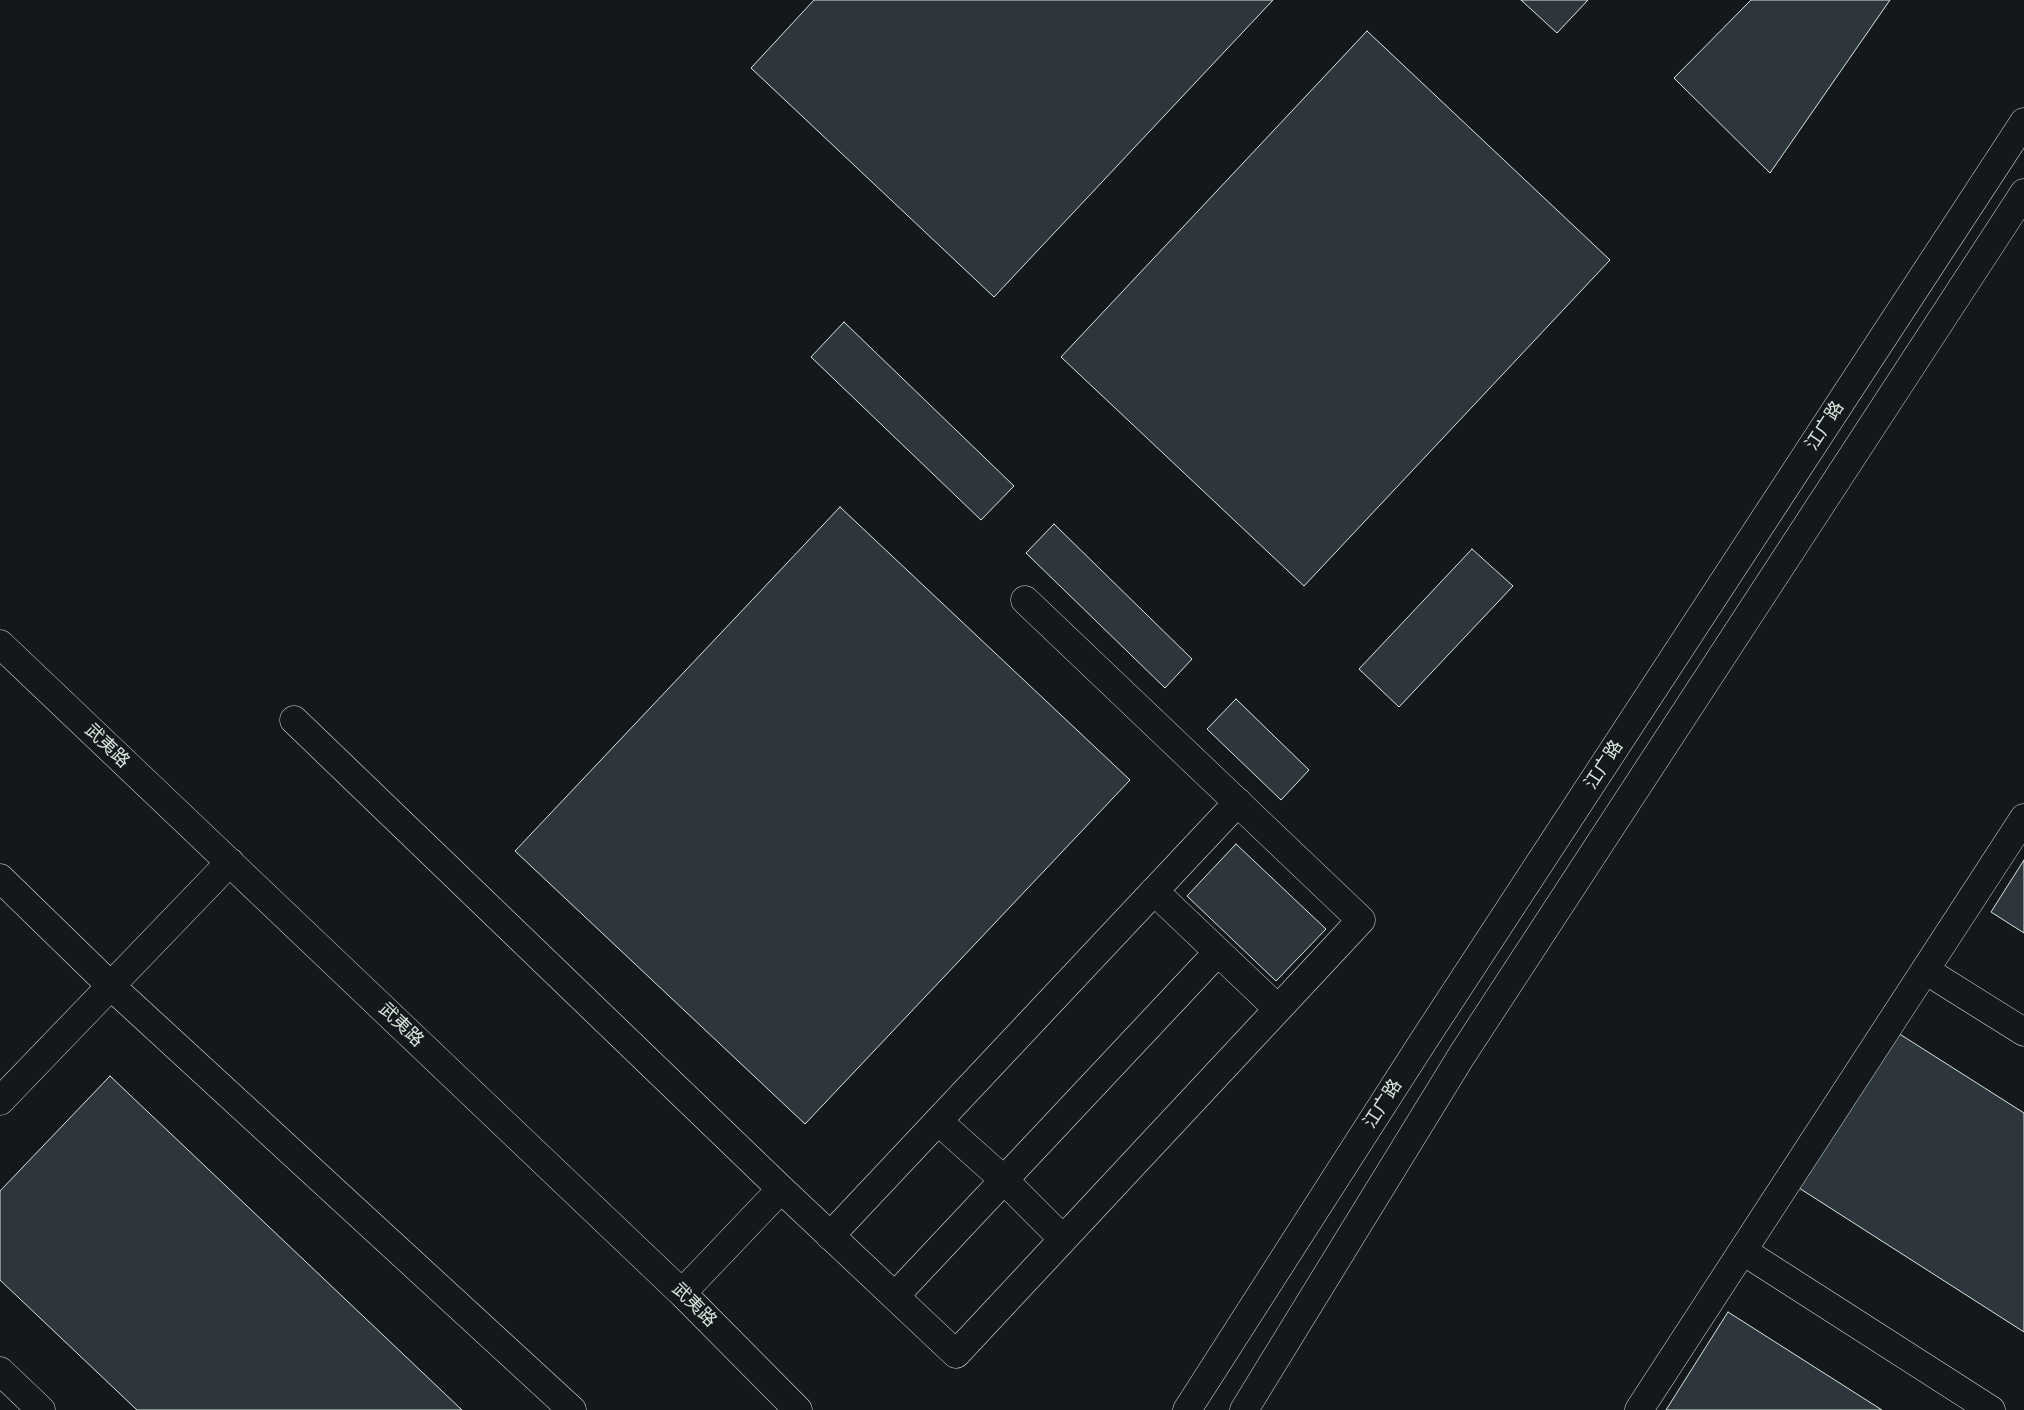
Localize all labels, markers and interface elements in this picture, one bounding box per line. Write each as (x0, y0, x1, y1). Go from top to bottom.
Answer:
street label: 江广路 (1801, 397, 1849, 455)
street label: 武夷路 (80, 719, 134, 773)
street label: 江广路 (1580, 736, 1628, 794)
street label: 武夷路 (374, 998, 428, 1052)
street label: 江广路 (1359, 1075, 1407, 1133)
street label: 武夷路 (667, 1278, 721, 1332)

